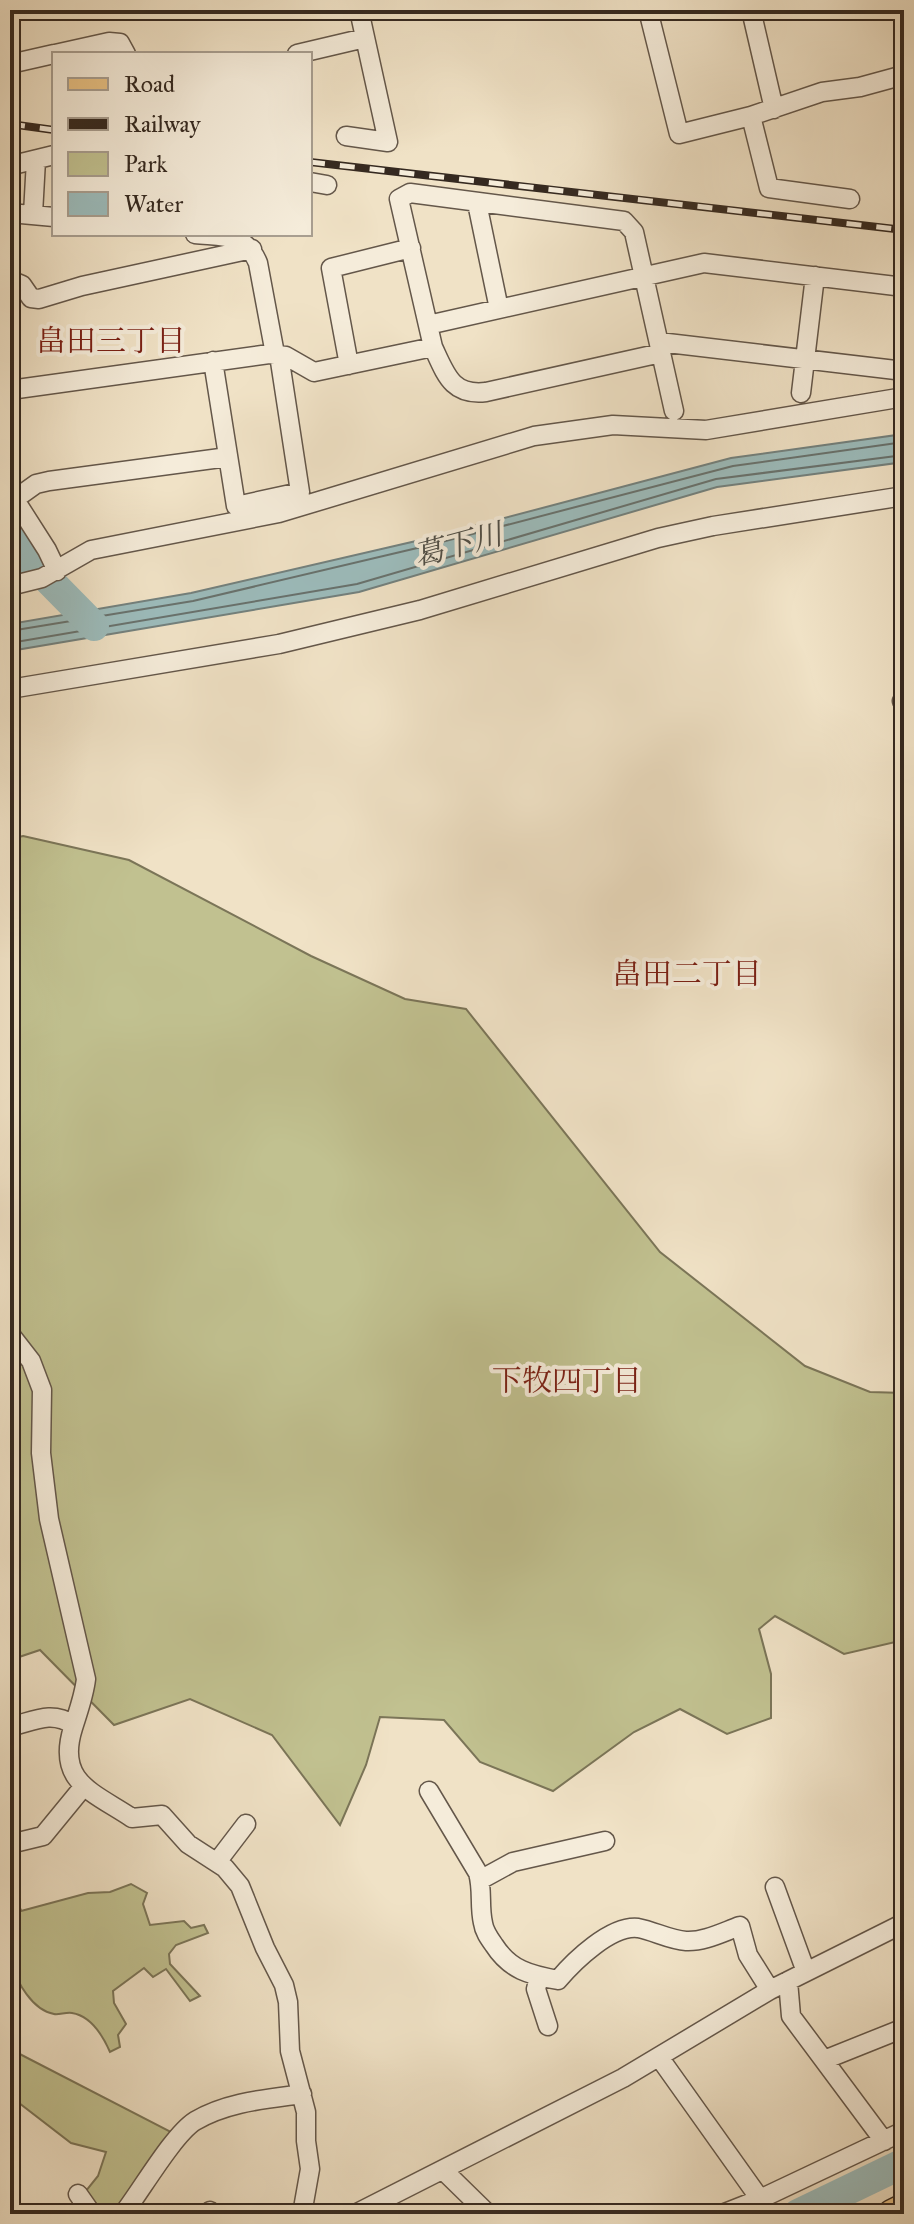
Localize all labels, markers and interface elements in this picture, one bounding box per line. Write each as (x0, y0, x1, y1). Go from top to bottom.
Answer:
legend (52, 52, 312, 236)
text: Road (124, 69, 175, 99)
text: Railway (124, 109, 201, 139)
text: Park (124, 149, 168, 179)
text: Water (124, 189, 183, 219)
district label: 畠田三丁目 (36, 323, 186, 359)
water label: 葛下川 (410, 515, 509, 574)
district label: 畠田二丁目 (612, 956, 762, 992)
district label: 下牧四丁目 (492, 1363, 642, 1399)

